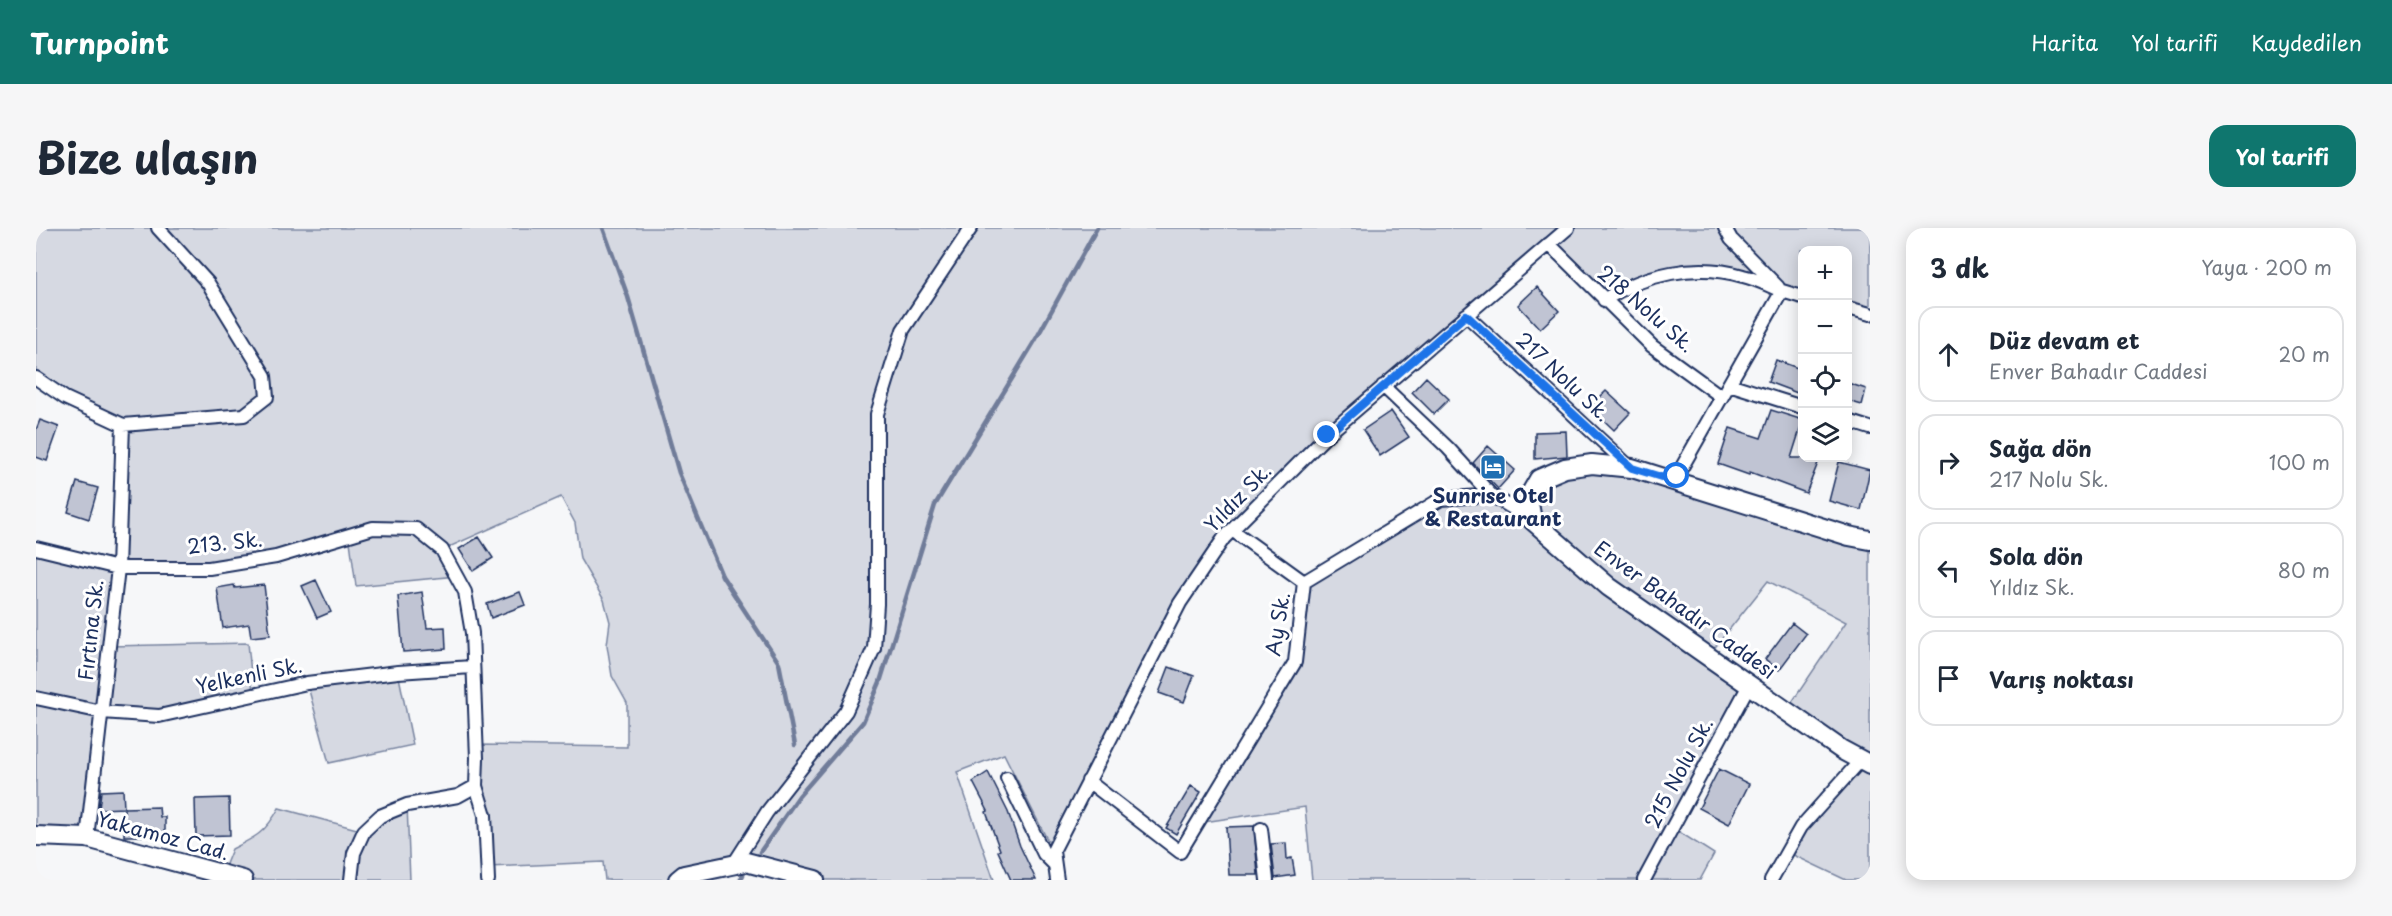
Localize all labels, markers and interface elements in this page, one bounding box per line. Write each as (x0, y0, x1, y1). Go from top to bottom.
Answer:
text: Turnpoint (30, 21, 169, 64)
text: Harita (2031, 26, 2098, 58)
text: Yol tarifi (2131, 26, 2218, 58)
text: Kaydedilen (2251, 26, 2362, 58)
text: Bize ulaşın (36, 125, 258, 188)
button: Yol tarifi (2209, 125, 2356, 187)
map controls (1798, 246, 1852, 462)
button: + (1798, 246, 1852, 300)
text: 3 dk (1930, 248, 1989, 287)
text: Yaya · 200 m (2201, 252, 2332, 282)
street label: 218 Nolu Sk. (1591, 257, 1702, 359)
button: − (1798, 300, 1852, 354)
text: Düz devam et (1989, 323, 2140, 356)
street label: 217 Nolu Sk. (1510, 324, 1618, 428)
icon: ahead (1932, 338, 1965, 371)
text: 20 m (2278, 339, 2330, 369)
button: locate (1798, 354, 1852, 408)
text: Enver Bahadır Caddesi (1989, 356, 2208, 386)
button: layers (1798, 408, 1852, 462)
route end (1313, 421, 1339, 447)
text: Sağa dön (1989, 431, 2092, 464)
icon: right (1932, 446, 1965, 479)
text: 100 m (2269, 447, 2330, 477)
hotel icon: Sunrise Otel & Restaurant (1478, 452, 1508, 482)
street label: Yıldız Sk. (1197, 456, 1278, 539)
route start (1663, 462, 1689, 488)
text: 217 Nolu Sk. (1989, 464, 2109, 494)
place label: Sunrise Otel & Restaurant (1424, 480, 1562, 533)
street label: 213. Sk. (186, 523, 264, 561)
street label: Enver Bahadır Caddesi (1588, 533, 1783, 686)
text: Sola dön (1989, 539, 2083, 572)
icon: left (1932, 554, 1965, 587)
text: 80 m (2278, 555, 2330, 585)
text: Yıldız Sk. (1989, 572, 2075, 602)
street label: Fırtına Sk. (70, 578, 110, 682)
street label: Ay Sk. (1257, 590, 1297, 658)
street label: Yelkenli Sk. (193, 649, 305, 701)
icon: arrive (1932, 662, 1965, 695)
text: Varış noktası (1989, 662, 2134, 695)
street label: 215 Nolu Sk. (1636, 712, 1720, 833)
street label: Yakamoz Cad. (94, 803, 233, 867)

